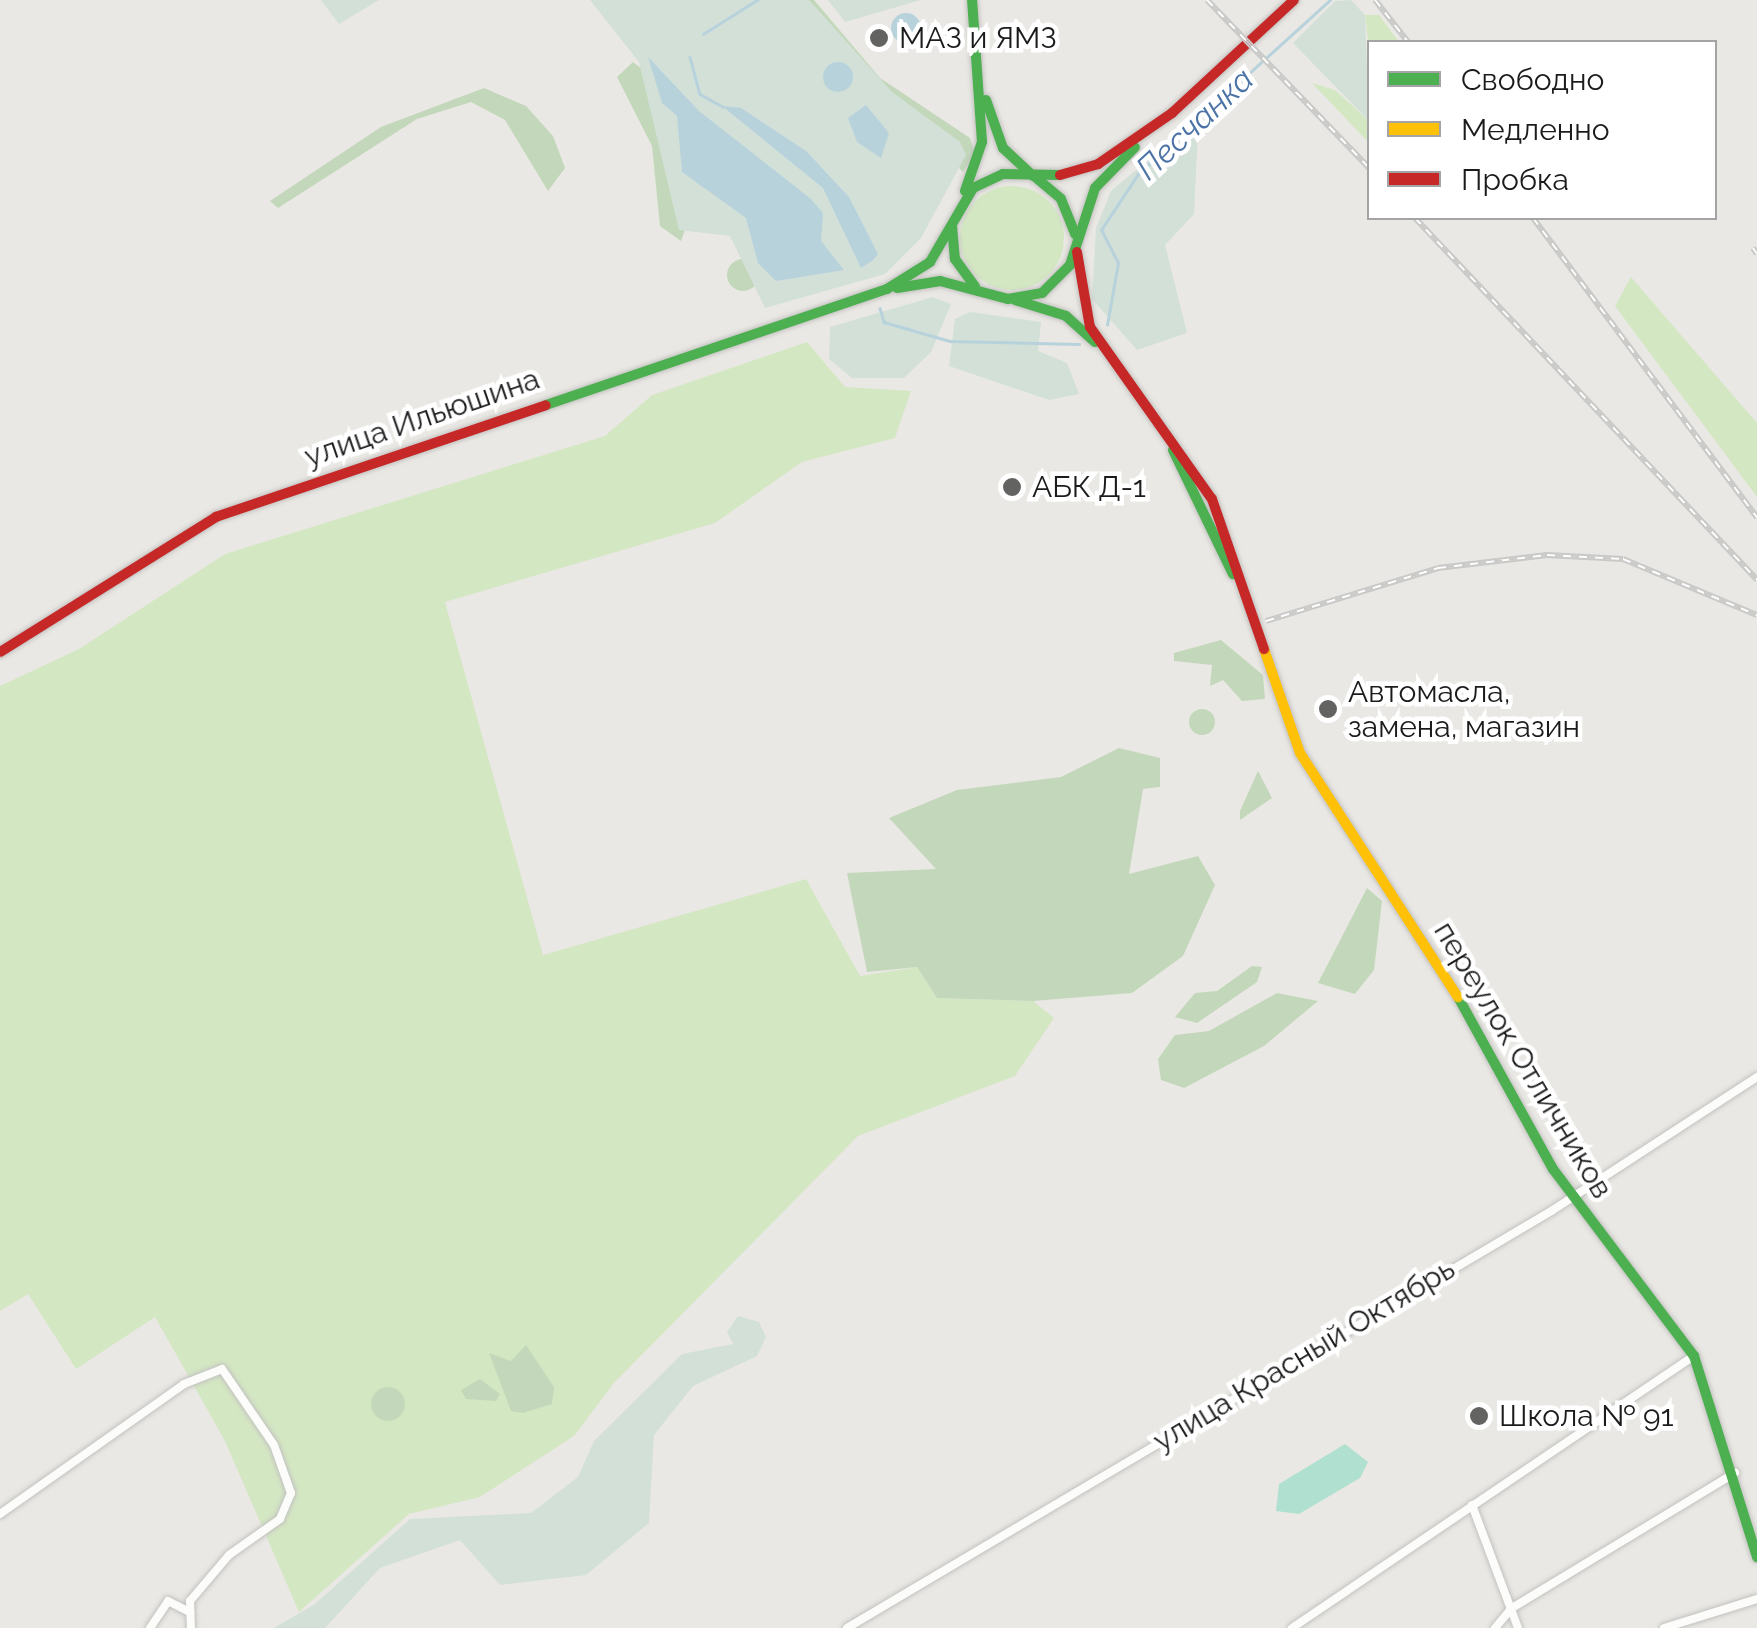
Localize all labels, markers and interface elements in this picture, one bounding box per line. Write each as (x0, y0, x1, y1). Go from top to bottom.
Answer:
place label: МАЗ и ЯМЗ (899, 20, 1057, 56)
marker: МАЗ и ЯМЗ (868, 27, 890, 49)
legend (1367, 40, 1717, 220)
water label: Песчанка (1129, 60, 1261, 188)
text: Свободно (1461, 62, 1604, 97)
text: Медленно (1461, 112, 1610, 147)
text: Пробка (1461, 162, 1569, 197)
street label: улица Ильюшина (300, 361, 544, 475)
place label: АБК Д-1 (1032, 469, 1146, 505)
marker: АБК Д-1 (1001, 476, 1023, 498)
place label: Автомасла, замена, магазин (1348, 674, 1580, 744)
marker: Автомасла, замена, магазин (1317, 698, 1339, 720)
street label: переулок Отличников (1426, 915, 1620, 1205)
street label: улица Красный Октябрь (1147, 1251, 1461, 1459)
place label: Школа № 91 (1499, 1398, 1673, 1434)
marker: Школа № 91 (1468, 1405, 1490, 1427)

